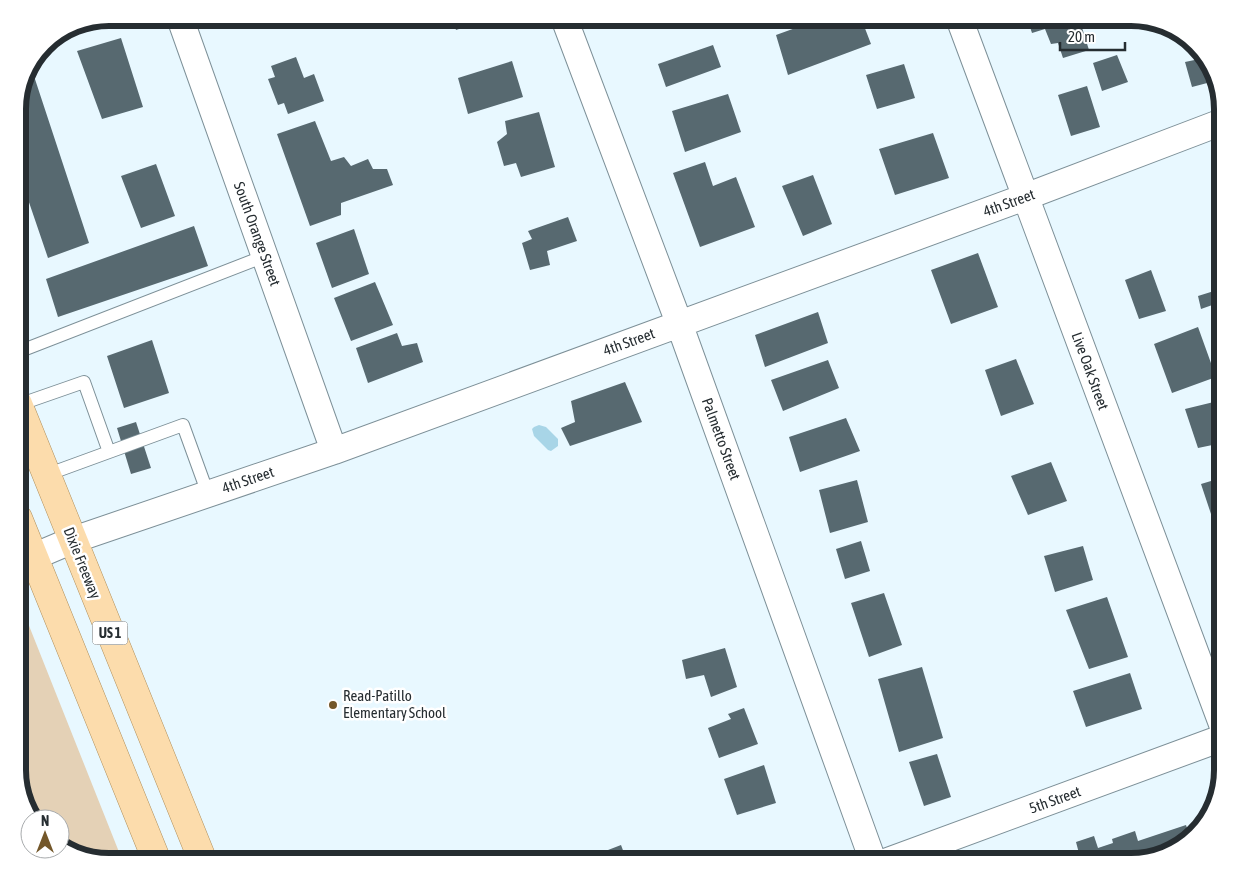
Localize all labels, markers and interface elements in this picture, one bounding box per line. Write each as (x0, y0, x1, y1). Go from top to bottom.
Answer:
scale bar (1060, 20, 1125, 52)
text: 20 m (1068, 28, 1095, 45)
street label: South Orange Street (231, 180, 284, 288)
street label: 4th Street (981, 185, 1037, 220)
street label: 4th Street (601, 324, 657, 359)
street label: Live Oak Street (1069, 330, 1112, 412)
street label: Palmetto Street (699, 395, 744, 482)
street label: 4th Street (220, 463, 276, 496)
street label: Dixie Freeway (60, 525, 105, 601)
road number: US 1 (92, 622, 128, 644)
place label: Read-Patillo Elementary School (343, 687, 446, 721)
marker: Read-Patillo Elementary School (327, 699, 339, 711)
street label: 5th Street (1027, 782, 1083, 817)
north arrow (20, 809, 70, 859)
text: N (41, 813, 49, 829)

